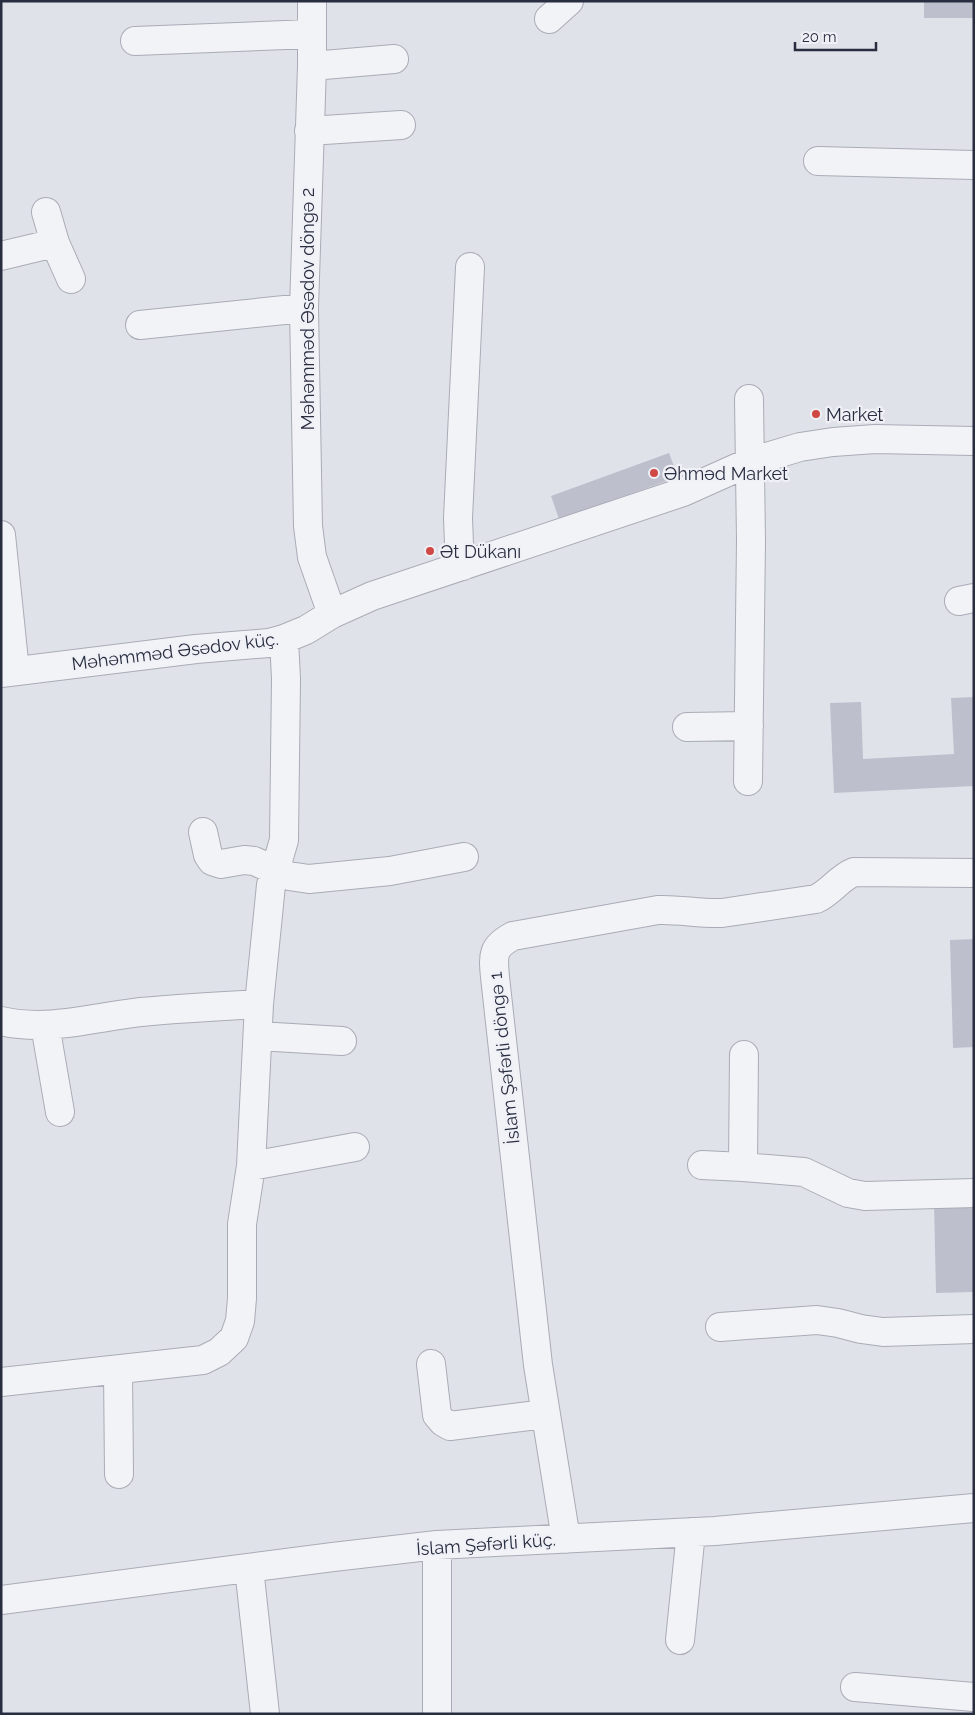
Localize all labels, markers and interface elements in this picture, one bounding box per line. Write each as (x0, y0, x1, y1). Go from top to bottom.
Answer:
scale bar (795, 20, 876, 52)
text: 20 m (802, 28, 837, 46)
street label: Məhəmməd Əsədov döngə 2 (297, 188, 318, 430)
place label: Market (826, 404, 883, 425)
marker: Market (810, 408, 822, 420)
place label: Əhməd Market (664, 463, 788, 484)
marker: Əhməd Market (648, 467, 660, 479)
place label: Ət Dükanı (440, 541, 521, 562)
marker: Ət Dükanı (424, 545, 436, 557)
street label: Məhəmməd Əsədov küç. (70, 628, 280, 674)
street label: İslam Şəfərli döngə 1 (485, 971, 523, 1145)
street label: İslam Şəfərli küç. (416, 1529, 556, 1559)

